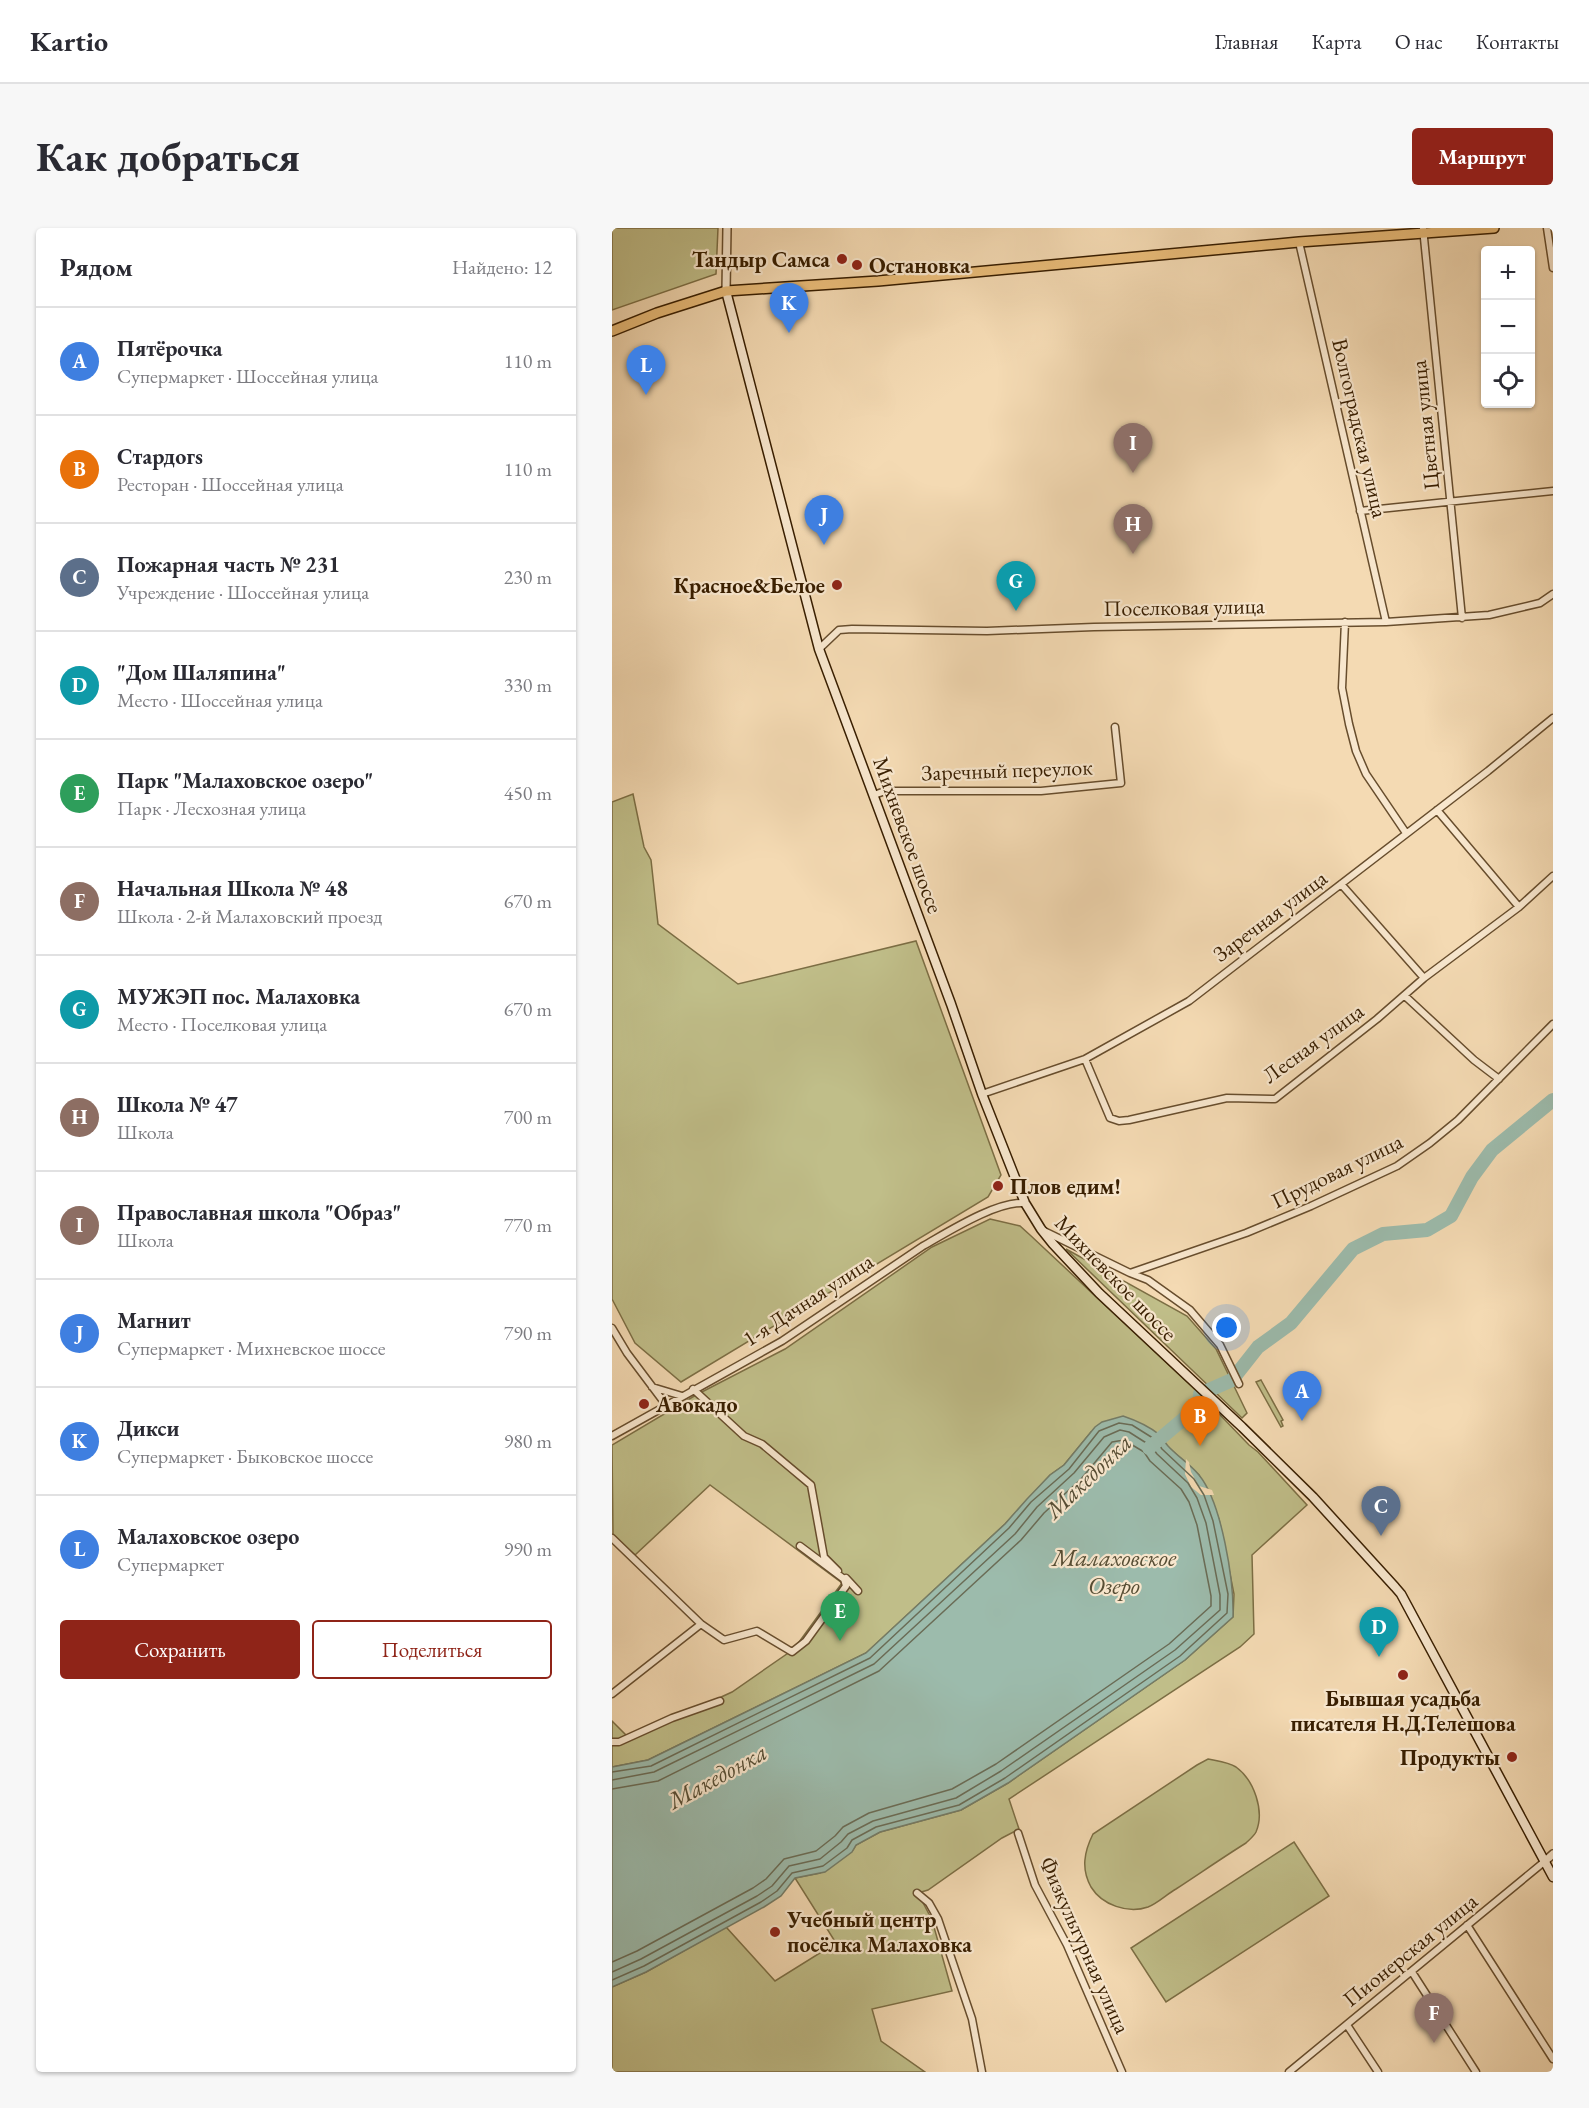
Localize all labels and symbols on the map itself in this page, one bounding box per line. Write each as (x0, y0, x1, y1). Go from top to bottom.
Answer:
place label: Тандыр Самса (692, 245, 830, 274)
place label: Остановка (869, 251, 971, 280)
marker: Тандыр Самса (835, 252, 849, 266)
marker: Остановка (850, 258, 864, 272)
pin: K (770, 284, 808, 333)
street label: Волгоградская улица (1325, 335, 1395, 521)
pin: L (627, 346, 666, 395)
street label: Цветная улица (1404, 359, 1446, 491)
pin: I (1114, 424, 1152, 473)
pin: J (804, 496, 844, 545)
pin: H (1114, 504, 1152, 554)
pin: G (996, 562, 1036, 611)
place label: Красное&Белое (673, 571, 825, 600)
marker: Красное&Белое (830, 578, 844, 592)
street label: Поселковая улица (1103, 591, 1265, 623)
street label: Заречный переулок (921, 752, 1094, 787)
street label: Михневское шоссе (866, 753, 950, 918)
street label: Заречная улица (1207, 863, 1333, 968)
street label: Лесная улица (1257, 996, 1370, 1090)
street label: Прудовая улица (1266, 1127, 1408, 1215)
place label: Плов едим! (1010, 1172, 1121, 1201)
marker: Плов едим! (991, 1179, 1005, 1193)
street label: Михневское шоссе (1048, 1209, 1184, 1348)
street label: 1-я Дачная улица (737, 1247, 879, 1353)
your location (1212, 1313, 1241, 1342)
pin: A (1282, 1372, 1322, 1421)
place label: Авокадо (655, 1390, 738, 1419)
pin: B (1180, 1396, 1220, 1446)
marker: Авокадо (637, 1397, 651, 1411)
water label: Македонка (1037, 1427, 1138, 1526)
pin: C (1362, 1486, 1400, 1536)
water label: Малаховское Озеро (1050, 1542, 1177, 1601)
pin: E (820, 1592, 860, 1641)
pin: D (1360, 1608, 1398, 1657)
marker: Бывшая усадьба писателя Н.Д.Телешова (1396, 1668, 1410, 1682)
place label: Бывшая усадьба писателя Н.Д.Телешова (1290, 1684, 1516, 1738)
water label: Македонка (660, 1736, 772, 1817)
place label: Продукты (1400, 1743, 1500, 1772)
marker: Продукты (1505, 1750, 1519, 1764)
street label: Физкультурная улица (1033, 1852, 1137, 2038)
street label: Пионерская улица (1337, 1887, 1484, 2013)
place label: Учебный центр посёлка Малаховка (786, 1905, 972, 1959)
marker: Учебный центр посёлка Малаховка (768, 1925, 782, 1939)
pin: F (1414, 1994, 1454, 2043)

